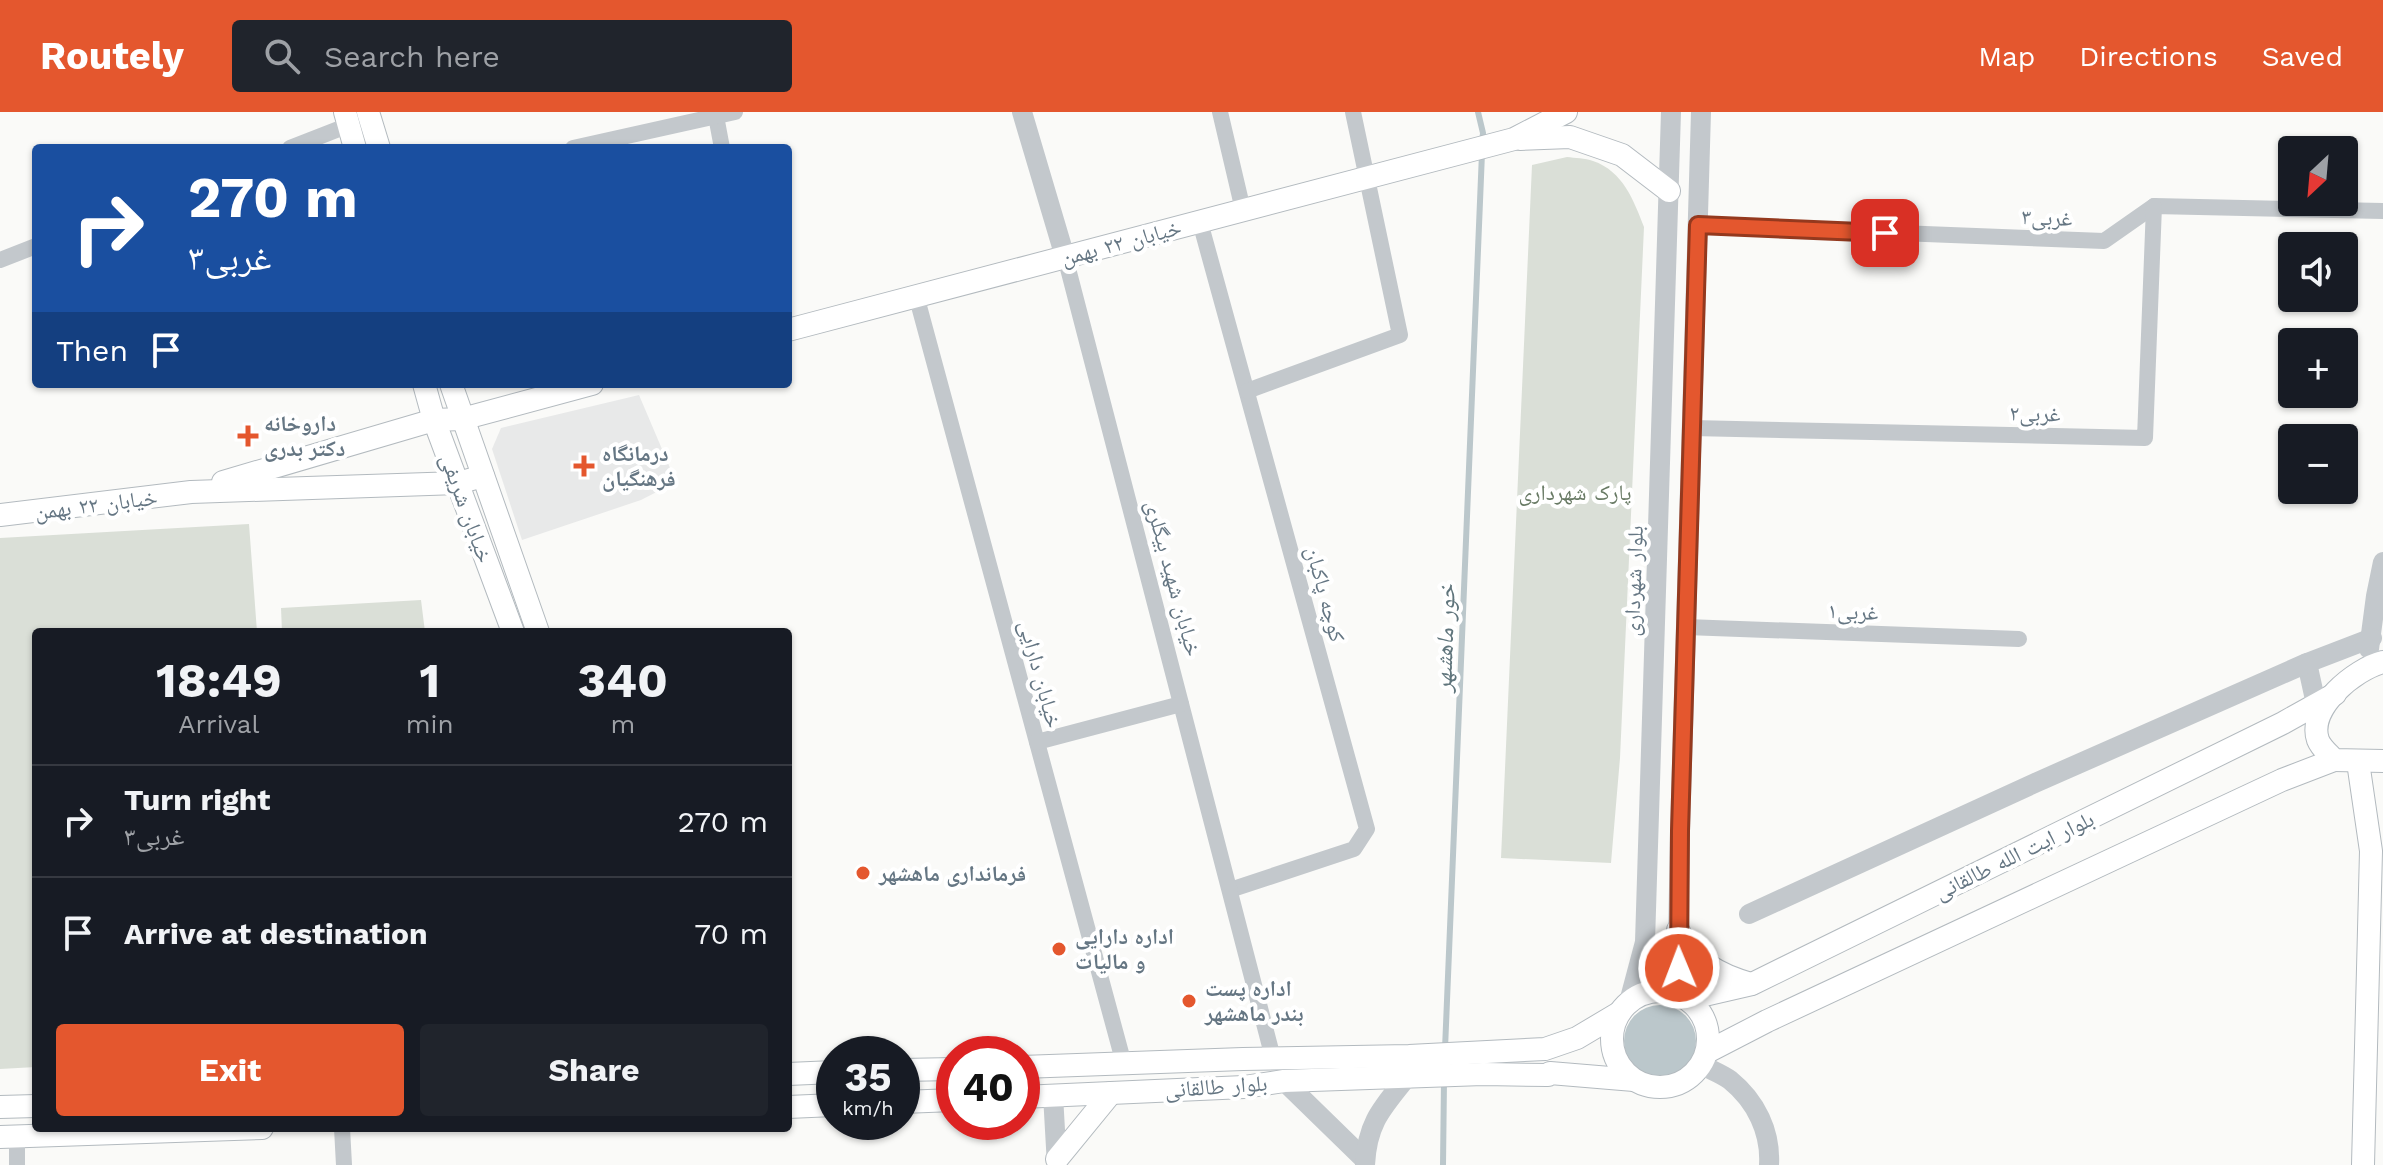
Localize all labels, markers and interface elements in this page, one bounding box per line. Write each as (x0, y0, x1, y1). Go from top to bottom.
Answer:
search box (232, 20, 792, 92)
text: Routely (40, 34, 184, 78)
icon: search (260, 34, 304, 78)
text: Search here (324, 39, 500, 74)
text: Map (1978, 40, 2035, 73)
text: Directions (2079, 40, 2218, 73)
text: Saved (2262, 40, 2343, 73)
north arrow (2278, 136, 2358, 216)
map controls (2278, 136, 2358, 504)
text: 270 m (188, 165, 358, 231)
icon: right (56, 176, 160, 280)
pin (1851, 199, 1919, 267)
street label: ۳غربی (2021, 204, 2073, 232)
icon: arrive (1863, 211, 1907, 255)
street label: خیابان ۲۲ بهمن (1058, 214, 1184, 271)
button: sound (2278, 232, 2358, 312)
text: ۳غربی (188, 237, 272, 279)
icon: arrive (144, 328, 188, 372)
button: + (2278, 328, 2358, 408)
text: Then (56, 333, 128, 368)
street label: ۲غربی (2009, 401, 2061, 427)
place label: داروخانه دکتر بدری (264, 411, 345, 462)
button: − (2278, 424, 2358, 504)
marker: داروخانه دکتر بدری (239, 427, 257, 445)
place label: درمانگاه فرهنگیان (602, 441, 676, 492)
street label: خیابان شریفی (434, 450, 498, 566)
marker: درمانگاه فرهنگیان (573, 455, 595, 477)
park label: پارک شهرداری (1518, 480, 1632, 506)
street label: خیابان ۲۲ بهمن (33, 485, 159, 525)
street label: خیابان شهید بیگلری (1140, 498, 1206, 659)
street label: بلوار شهرداری (1619, 525, 1649, 637)
street label: کوچه پاکبان (1300, 544, 1350, 645)
water label: خور ماهشهر (1429, 583, 1461, 694)
street label: ۱غربی (1827, 598, 1879, 626)
street label: خیابان دارایی (1013, 618, 1067, 731)
text: 18:49 (156, 652, 282, 709)
text: 1 (419, 652, 440, 709)
text: 340 (578, 652, 668, 709)
text: Arrival (178, 709, 259, 739)
text: min (406, 709, 454, 739)
text: m (610, 709, 635, 739)
text: Turn right (124, 782, 270, 817)
icon: right (56, 799, 100, 843)
text: 270 m (677, 804, 768, 839)
street label: بلوار ایت الله طالقانی (1931, 806, 2098, 906)
text: ۳غربی (124, 821, 184, 851)
place label: فرمانداری ماهشهر (878, 861, 1026, 887)
marker: فرمانداری ماهشهر (854, 864, 872, 882)
icon: arrive (56, 911, 100, 955)
text: Arrive at destination (124, 916, 428, 951)
text: 70 m (694, 916, 768, 951)
place label: اداره دارایی و مالیات (1075, 924, 1174, 974)
position arrow (1637, 926, 1721, 1010)
marker: اداره دارایی و مالیات (1050, 940, 1068, 958)
place label: اداره پست بندر ماهشهر (1204, 976, 1304, 1027)
marker: اداره پست بندر ماهشهر (1180, 992, 1198, 1010)
button: Exit (56, 1024, 404, 1116)
button: Share (420, 1024, 768, 1116)
speed limit sign: 40 (936, 1036, 1040, 1140)
text: 35 (844, 1054, 892, 1101)
street label: بلوار طالقانی (1164, 1070, 1268, 1104)
text: km/h (842, 1096, 894, 1120)

